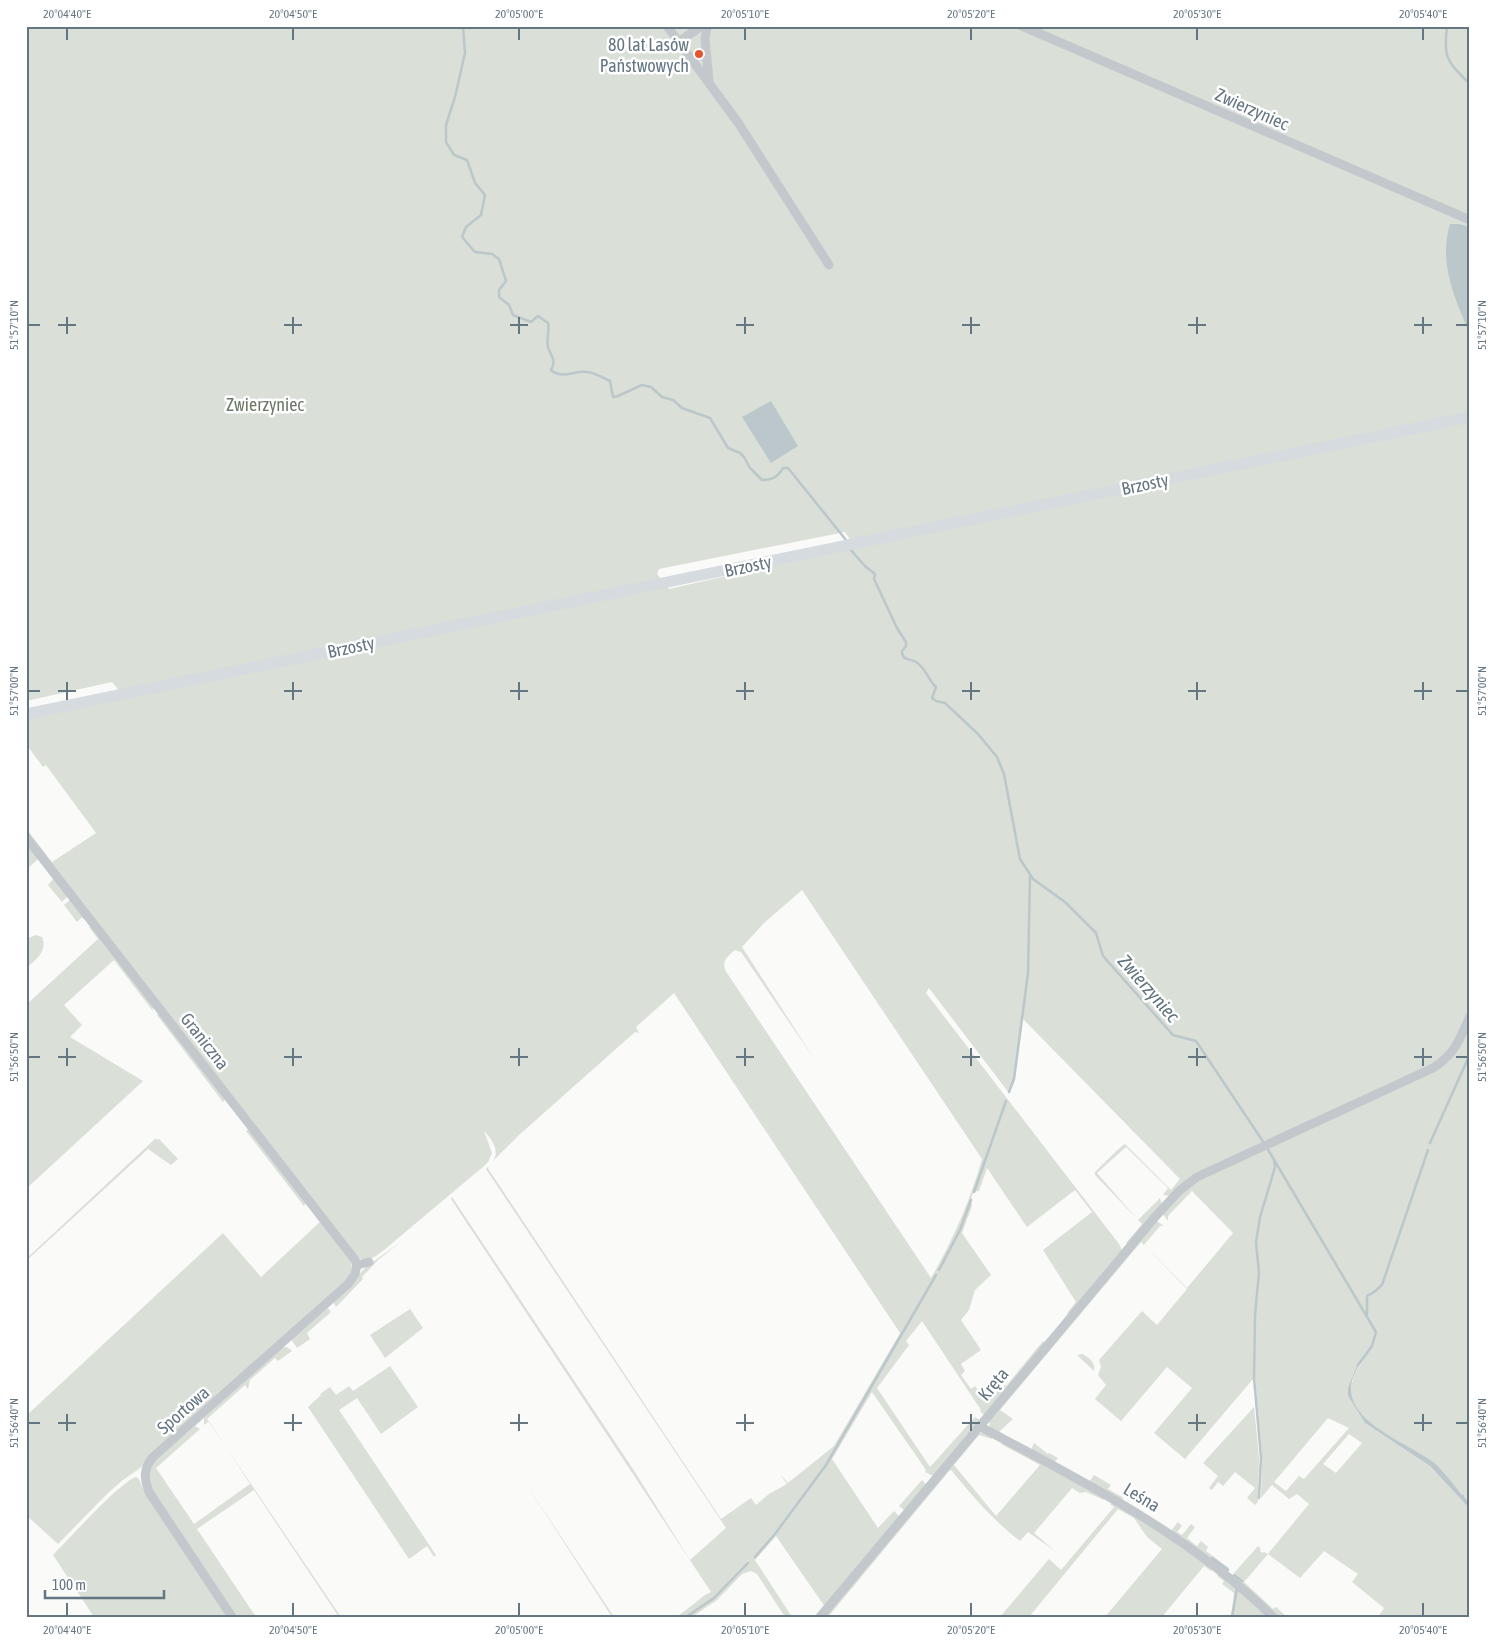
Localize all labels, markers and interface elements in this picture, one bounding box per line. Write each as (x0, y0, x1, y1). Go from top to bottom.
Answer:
text: 20°04'40"E (43, 7, 91, 21)
text: 20°04'50"E (269, 7, 317, 21)
text: 20°05'00"E (495, 7, 543, 21)
text: 20°05'10"E (721, 7, 769, 21)
text: 20°05'20"E (947, 7, 995, 21)
text: 20°05'30"E (1173, 7, 1221, 21)
text: 20°05'40"E (1399, 7, 1447, 21)
place label: 80 lat Lasów Państwowych (600, 34, 689, 76)
marker: 80 lat Lasów Państwowych (693, 48, 705, 60)
street label: Zwierzyniec (1212, 84, 1292, 135)
text: 51°57'10"N (7, 300, 21, 350)
text: 51°57'10"N (1475, 300, 1489, 350)
park label: Zwierzyniec (226, 394, 304, 415)
street label: Brzosty (1120, 469, 1170, 499)
street label: Brzosty (723, 551, 773, 581)
street label: Brzosty (326, 632, 376, 662)
text: 51°57'00"N (7, 666, 21, 716)
text: 51°57'00"N (1475, 666, 1489, 716)
water label: Zwierzyniec (1114, 950, 1185, 1027)
street label: Graniczna (176, 1009, 234, 1073)
text: 51°56'50"N (7, 1032, 21, 1082)
text: 51°56'50"N (1475, 1032, 1489, 1082)
street label: Kręta (973, 1364, 1013, 1404)
street label: Sportowa (153, 1382, 213, 1438)
text: 51°56'40"N (7, 1398, 21, 1448)
text: 51°56'40"N (1475, 1398, 1489, 1448)
street label: Leśna (1120, 1478, 1164, 1516)
scale bar (45, 1568, 164, 1600)
text: 100 m (52, 1576, 86, 1593)
text: 20°04'40"E (43, 1623, 91, 1637)
text: 20°04'50"E (269, 1623, 317, 1637)
text: 20°05'00"E (495, 1623, 543, 1637)
text: 20°05'10"E (721, 1623, 769, 1637)
text: 20°05'20"E (947, 1623, 995, 1637)
text: 20°05'30"E (1173, 1623, 1221, 1637)
text: 20°05'40"E (1399, 1623, 1447, 1637)

